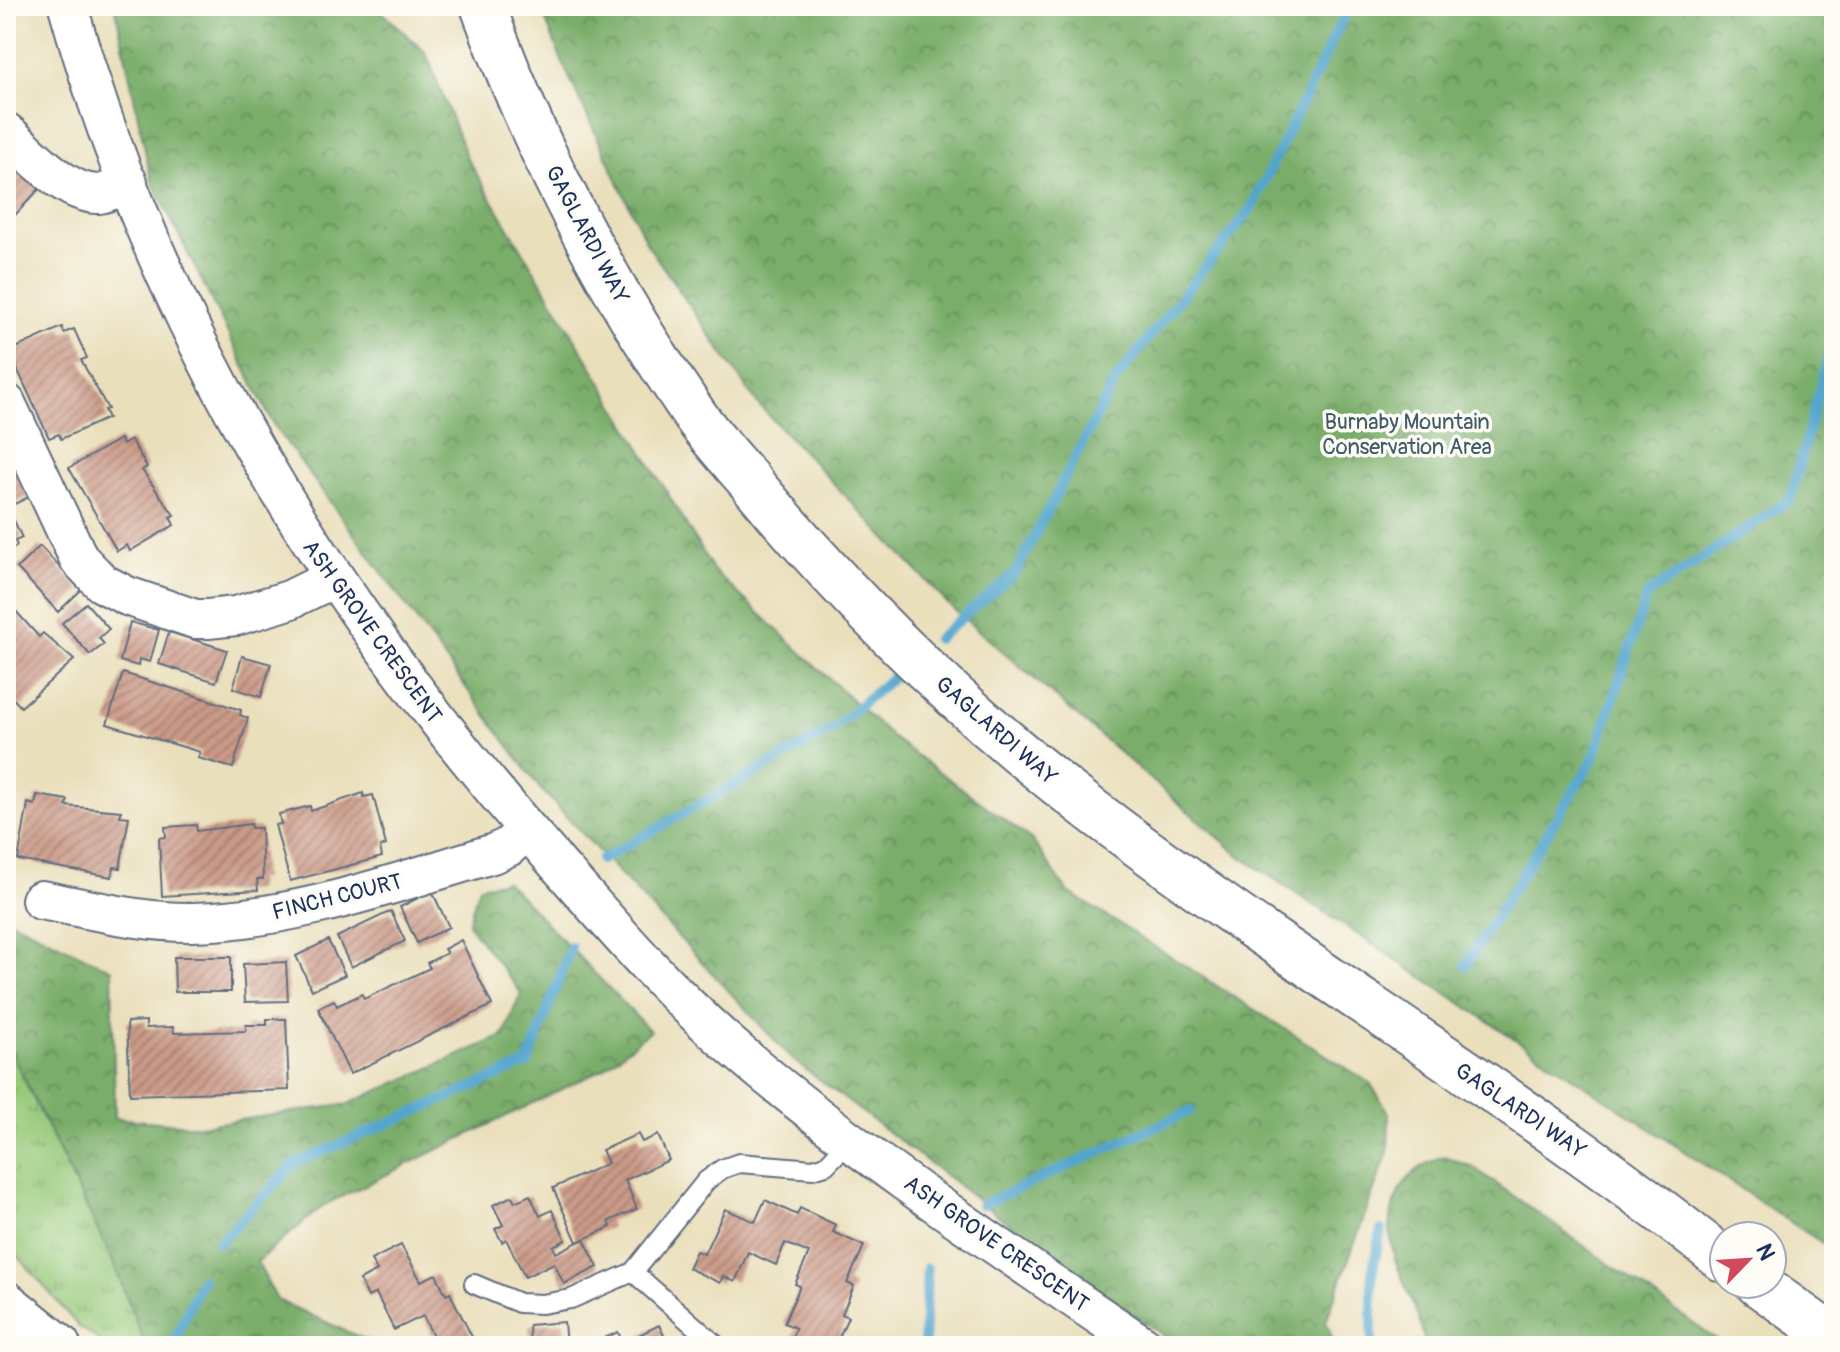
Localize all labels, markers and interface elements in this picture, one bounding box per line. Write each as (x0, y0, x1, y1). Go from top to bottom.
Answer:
street label: GAGLARDI WAY (539, 161, 635, 308)
park label: Burnaby Mountain Conservation Area (1322, 408, 1492, 461)
street label: ASH GROVE CRESCENT (296, 535, 448, 729)
street label: GAGLARDI WAY (930, 670, 1063, 791)
street label: FINCH COURT (269, 867, 405, 927)
street label: GAGLARDI WAY (1450, 1057, 1592, 1165)
street label: ASH GROVE CRESCENT (898, 1169, 1094, 1318)
north arrow (1708, 1220, 1788, 1300)
text: N (1749, 1239, 1781, 1265)

